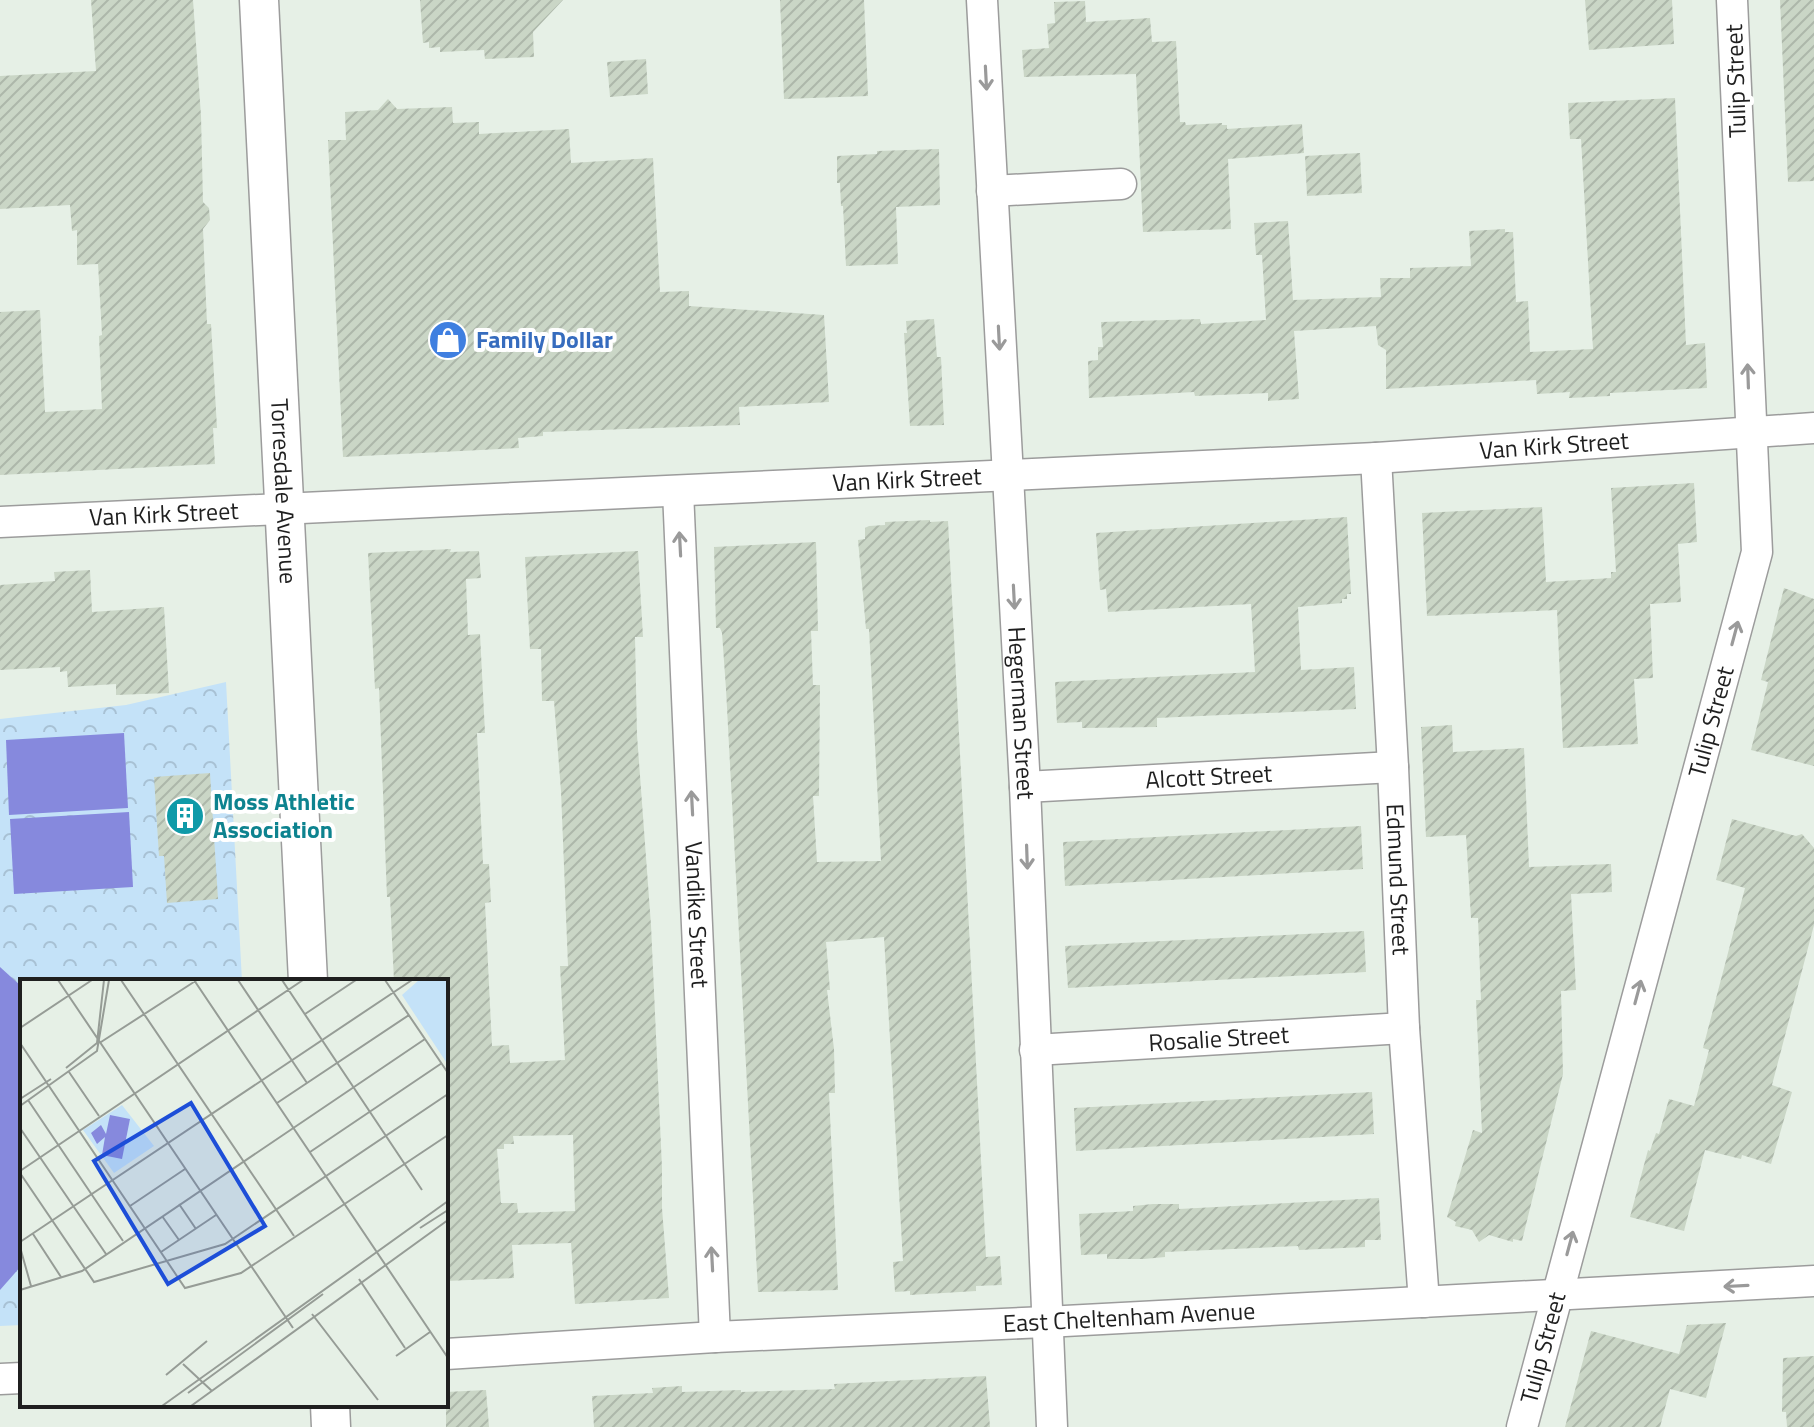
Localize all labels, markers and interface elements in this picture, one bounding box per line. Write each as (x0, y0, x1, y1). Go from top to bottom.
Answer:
street label: Tulip Street (1715, 23, 1755, 139)
one-way arrow (979, 64, 994, 91)
shop icon: Family Dollar (427, 319, 469, 361)
place label: Family Dollar (476, 321, 613, 357)
one-way arrow (992, 324, 1007, 351)
one-way arrow (1741, 363, 1756, 390)
street label: Torresdale Avenue (262, 398, 307, 585)
street label: Van Kirk Street (1478, 422, 1630, 468)
street label: Van Kirk Street (831, 457, 983, 500)
street label: Van Kirk Street (88, 492, 240, 535)
one-way arrow (672, 531, 687, 558)
one-way arrow (1006, 583, 1021, 610)
one-way arrow (1729, 621, 1744, 647)
street label: Hegerman Street (999, 625, 1045, 801)
street label: Tulip Street (1678, 661, 1743, 781)
street label: Alcott Street (1144, 755, 1274, 797)
place label: Moss Athletic Association (213, 783, 355, 847)
one-way arrow (684, 790, 699, 817)
building icon: Moss Athletic Association (164, 795, 206, 837)
street label: Edmund Street (1378, 803, 1420, 956)
street label: Vandike Street (676, 840, 719, 989)
one-way arrow (1020, 843, 1035, 870)
inset map (20, 979, 448, 1407)
one-way arrow (1632, 980, 1647, 1006)
street label: Rosalie Street (1147, 1016, 1290, 1060)
one-way arrow (1564, 1231, 1579, 1257)
one-way arrow (704, 1246, 719, 1273)
one-way arrow (1723, 1278, 1750, 1293)
street label: Tulip Street (1510, 1287, 1575, 1407)
street label: East Cheltenham Avenue (1002, 1292, 1256, 1341)

